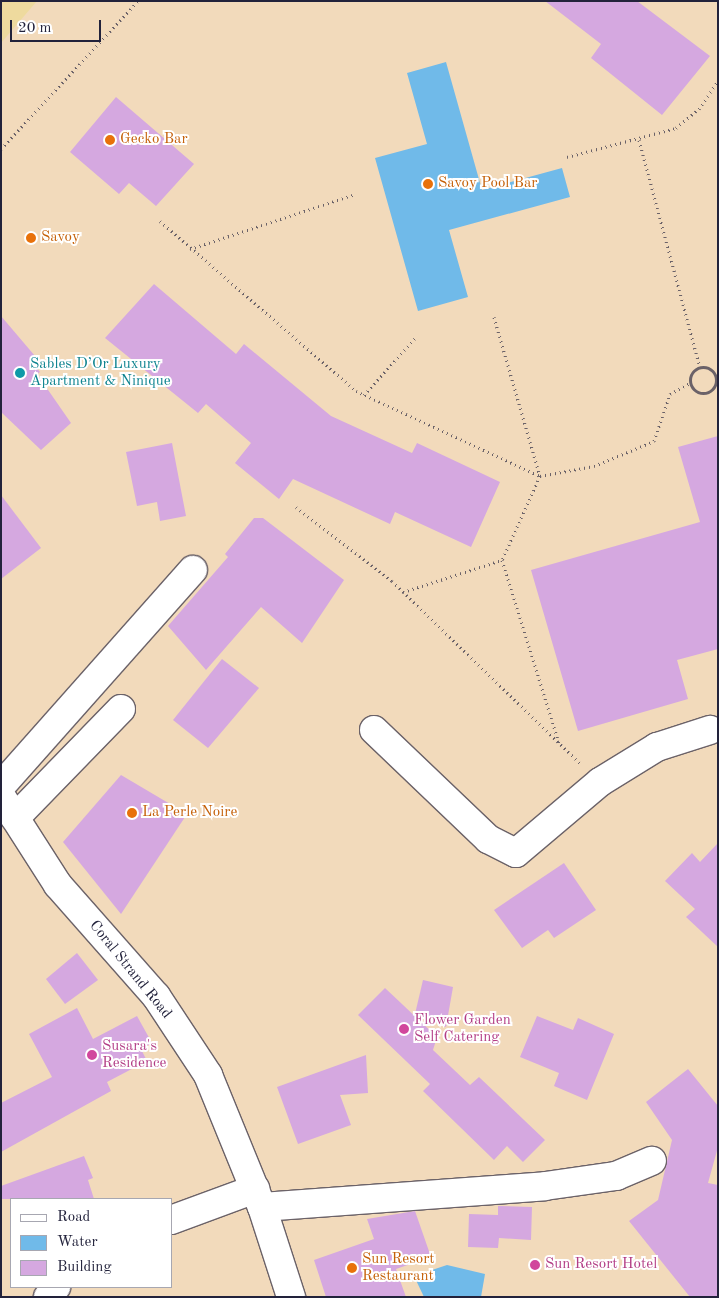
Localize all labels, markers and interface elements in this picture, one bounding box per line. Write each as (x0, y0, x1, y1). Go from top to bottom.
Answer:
scale bar (12, 10, 104, 42)
text: 20 m (18, 21, 52, 36)
place label: Gecko Bar (120, 131, 188, 149)
marker: Gecko Bar (104, 134, 116, 146)
place label: Savoy Pool Bar (438, 175, 538, 193)
marker: Savoy Pool Bar (422, 178, 434, 190)
place label: Savoy (41, 229, 80, 247)
marker: Savoy (25, 232, 37, 244)
place label: Sables D’Or Luxury Apartment & Ninique (30, 355, 171, 390)
marker: Sables D’Or Luxury Apartment & Ninique (14, 367, 26, 379)
place label: La Perle Noire (142, 804, 237, 822)
marker: La Perle Noire (126, 807, 138, 819)
street label: Coral Strand Road (85, 917, 175, 1023)
place label: Flower Garden Self Catering (414, 1011, 511, 1046)
marker: Flower Garden Self Catering (398, 1023, 410, 1035)
place label: Susara's Residence (102, 1037, 166, 1072)
marker: Susara's Residence (86, 1049, 98, 1061)
legend (10, 1198, 172, 1288)
text: Road (57, 1210, 90, 1225)
text: Water (57, 1235, 98, 1250)
place label: Sun Resort Restaurant (362, 1250, 435, 1285)
place label: Sun Resort Hotel (545, 1256, 657, 1274)
marker: Sun Resort Hotel (529, 1259, 541, 1271)
text: Building (57, 1260, 112, 1275)
marker: Sun Resort Restaurant (346, 1262, 358, 1274)

